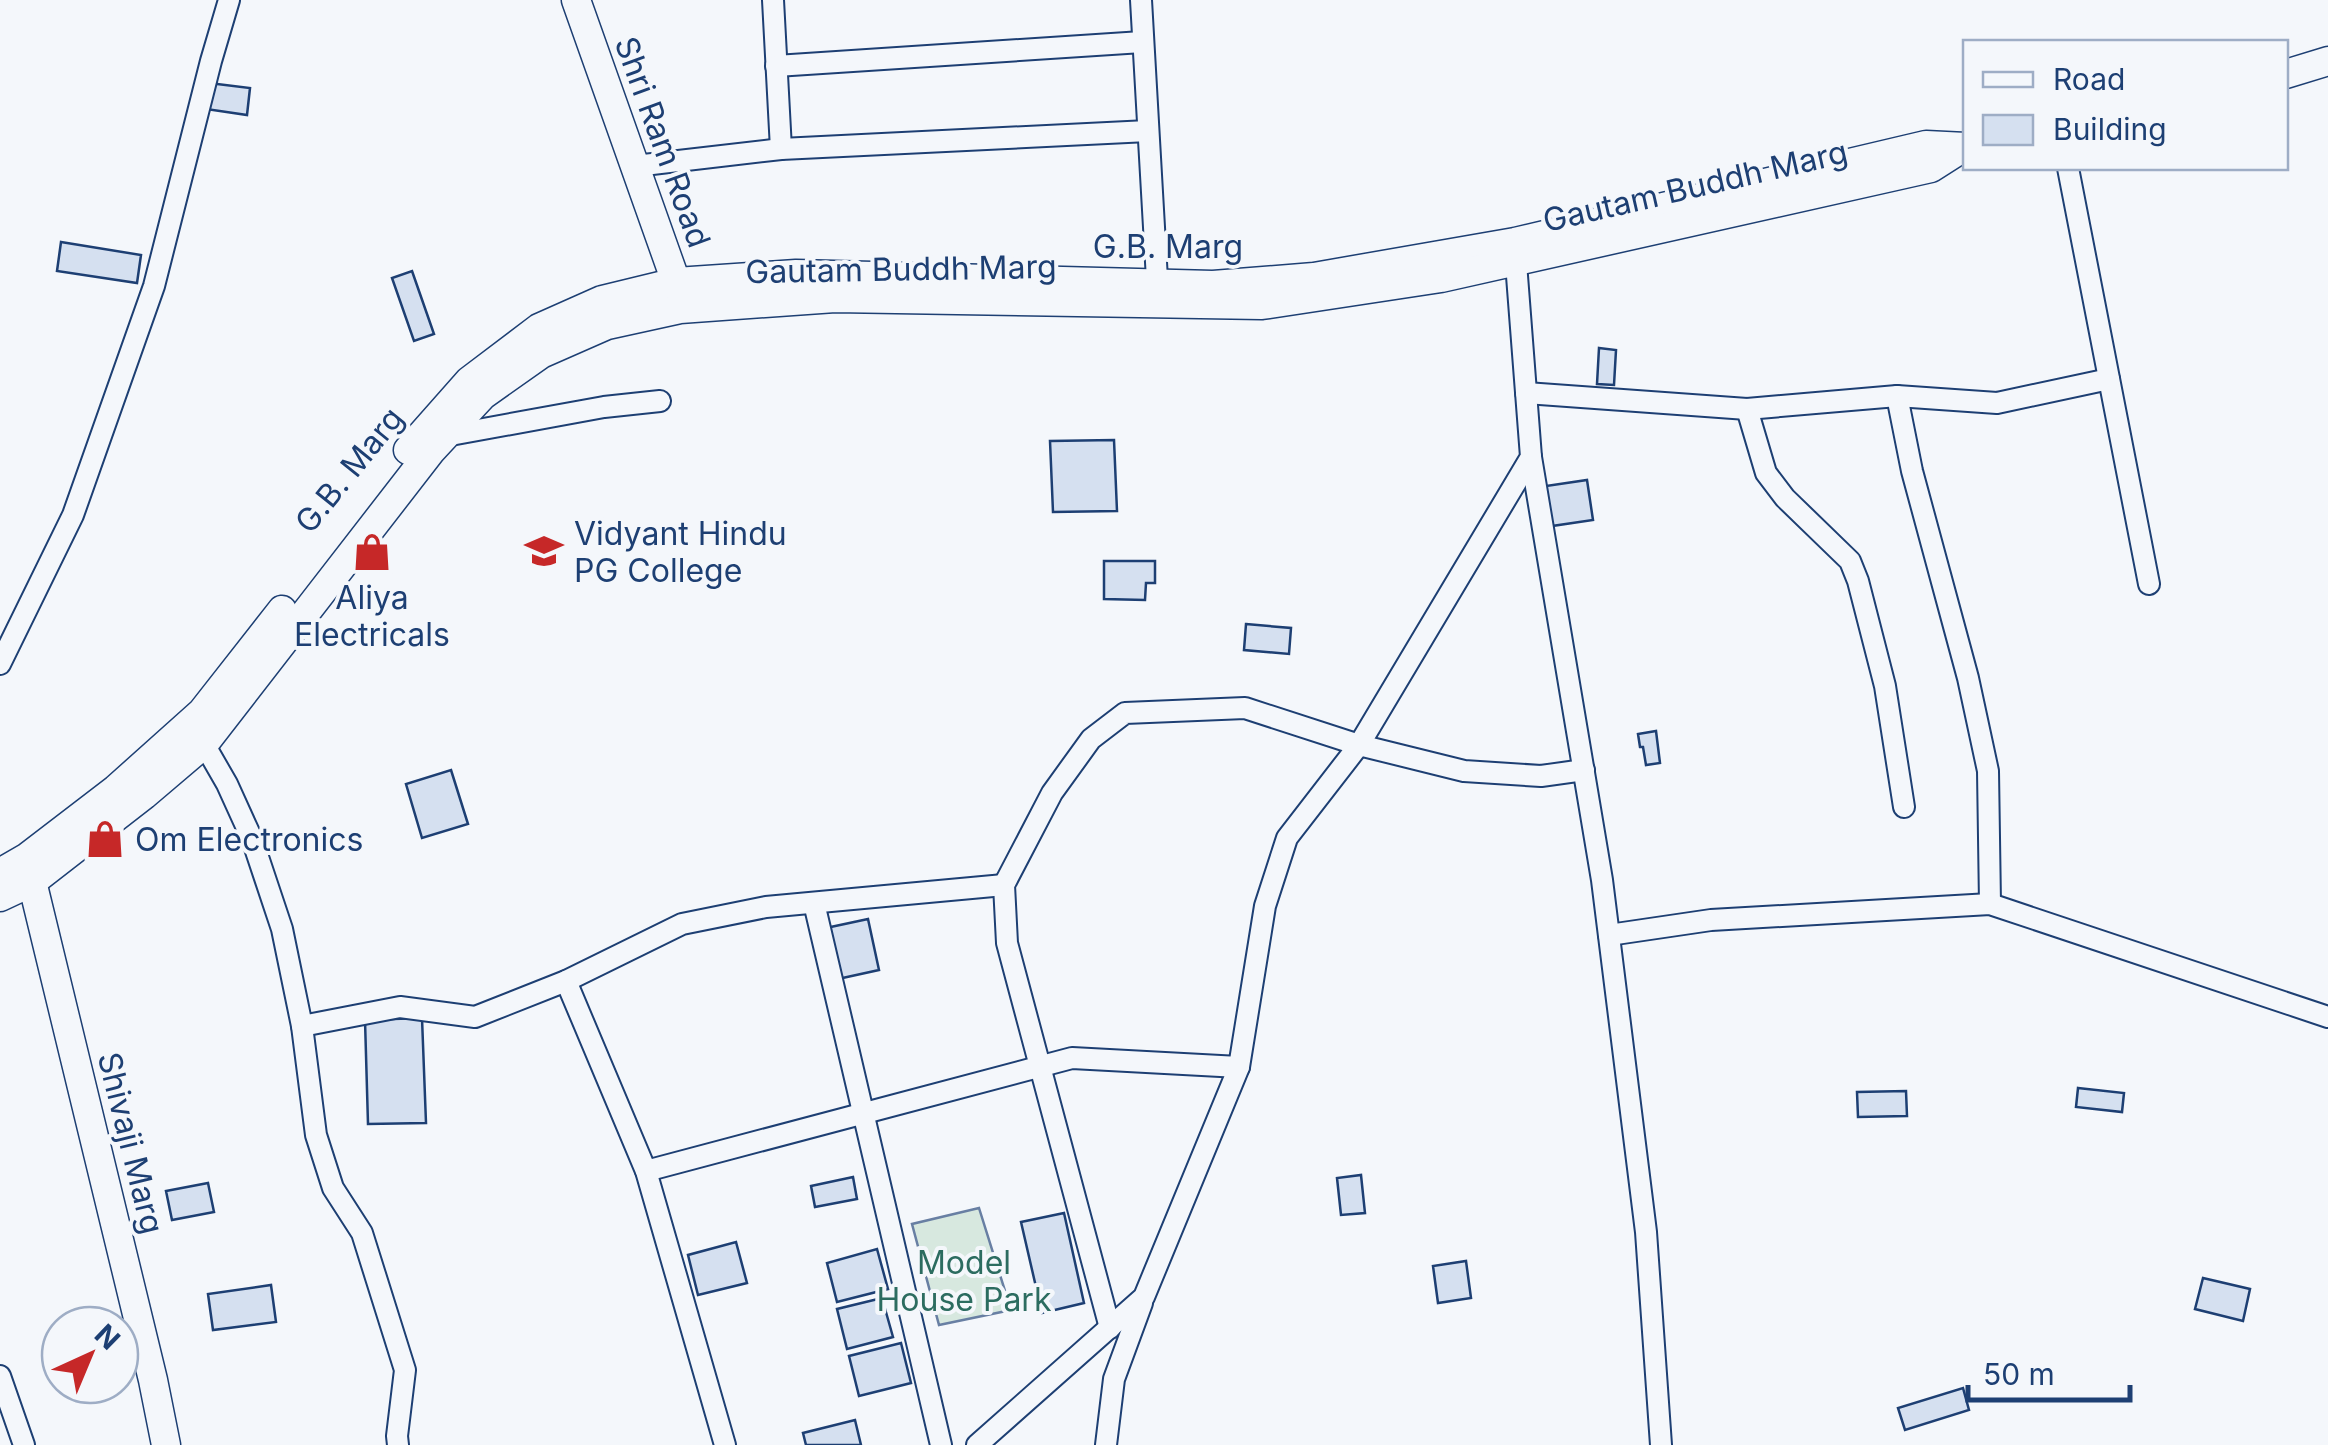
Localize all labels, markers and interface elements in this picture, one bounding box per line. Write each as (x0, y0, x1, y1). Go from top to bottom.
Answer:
street label: Shri Ram Road (607, 31, 719, 253)
legend (1963, 40, 2288, 170)
text: Road (2053, 61, 2125, 97)
text: Building (2053, 111, 2167, 147)
street label: Gautam Buddh Marg (1539, 132, 1851, 240)
street label: G.B. Marg (1093, 227, 1243, 266)
street label: Gautam Buddh Marg (745, 247, 1057, 291)
street label: G.B. Marg (287, 399, 411, 541)
place label: Vidyant Hindu PG College (574, 514, 787, 590)
school or university icon: Vidyant Hindu PG College (523, 530, 565, 572)
shop icon: Aliya Electricals (351, 531, 393, 573)
place label: Aliya Electricals (294, 578, 450, 654)
shop icon: Om Electronics (84, 818, 126, 860)
place label: Om Electronics (135, 820, 363, 859)
street label: Shivaji Marg (90, 1048, 172, 1238)
park label: Model House Park (877, 1243, 1052, 1319)
north arrow (40, 1305, 140, 1405)
text: N (88, 1317, 127, 1357)
scale bar (1968, 1340, 2130, 1402)
text: 50 m (1983, 1356, 2055, 1392)

